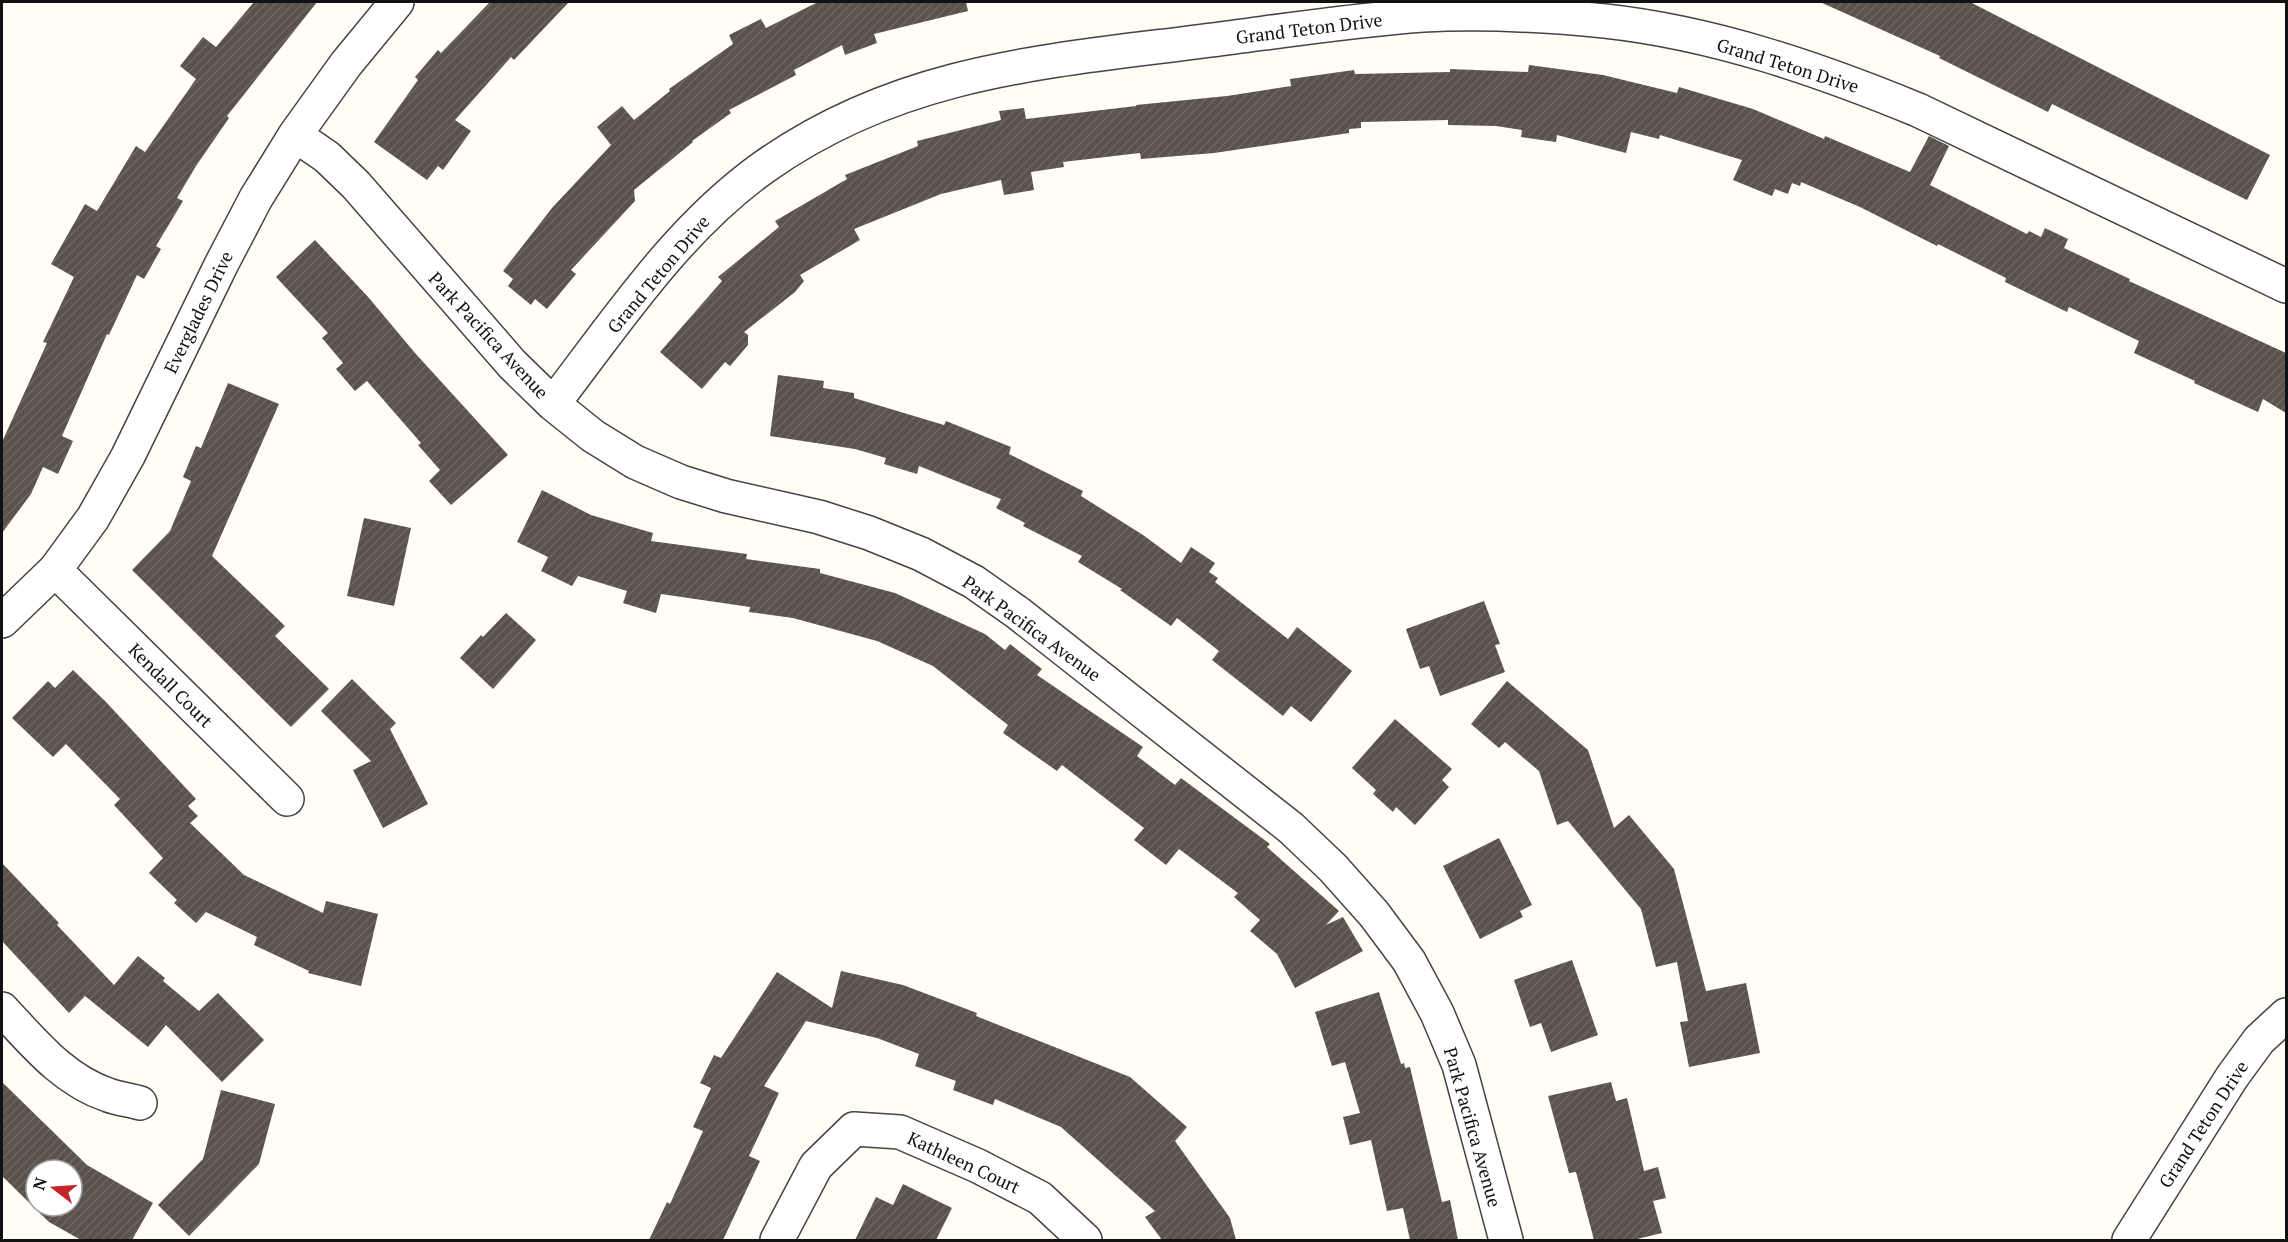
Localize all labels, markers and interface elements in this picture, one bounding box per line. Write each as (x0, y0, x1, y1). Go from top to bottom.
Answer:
street label: Grand Teton Drive (1235, 7, 1383, 49)
street label: Grand Teton Drive (1714, 32, 1862, 98)
street label: Grand Teton Drive (602, 210, 714, 338)
street label: Everglades Drive (158, 247, 238, 377)
street label: Park Pacifica Avenue (424, 266, 554, 404)
street label: Park Pacifica Avenue (958, 570, 1106, 686)
street label: Kendall Court (124, 638, 219, 733)
street label: Park Pacifica Avenue (1439, 1044, 1507, 1210)
street label: Grand Teton Drive (2153, 1056, 2253, 1192)
street label: Kathleen Court (904, 1125, 1024, 1199)
north arrow (24, 1158, 84, 1218)
text: N (27, 1175, 52, 1193)

